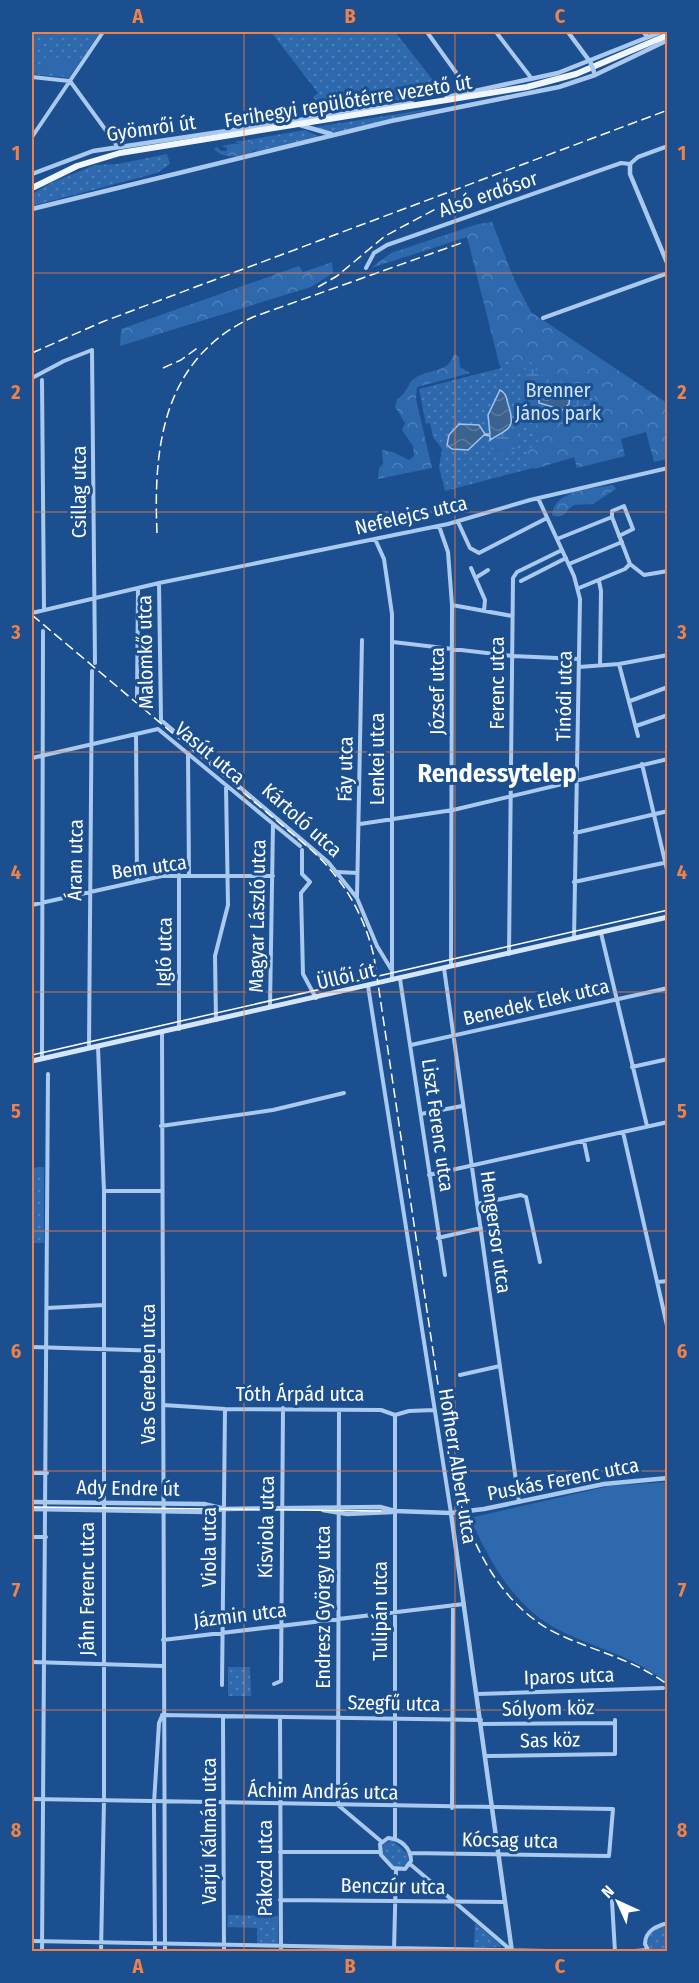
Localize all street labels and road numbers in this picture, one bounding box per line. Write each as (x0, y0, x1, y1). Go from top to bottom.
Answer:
street label: Ferihegyi repülőtérre vezető út (223, 69, 474, 132)
street label: Gyömrői út (105, 110, 198, 146)
street label: Alsó erdősor (435, 166, 541, 222)
street label: Csillag utca (67, 446, 91, 538)
street label: Nefelejcs utca (352, 490, 470, 540)
street label: Malomkő utca (132, 595, 158, 709)
street label: Ferenc utca (485, 637, 509, 729)
street label: József utca (425, 647, 449, 735)
street label: Tinódi utca (551, 650, 577, 742)
street label: Lenkei utca (365, 713, 389, 805)
street label: Vasút utca (170, 717, 250, 789)
street label: Fáy utca (332, 736, 358, 802)
street label: Kártoló utca (257, 778, 347, 862)
street label: Áram utca (62, 819, 88, 901)
street label: Magyar László utca (244, 839, 270, 993)
street label: Bem utca (110, 850, 188, 884)
street label: Igló utca (151, 917, 177, 987)
street label: Üllői út (314, 958, 378, 994)
street label: Benedek Elek utca (461, 974, 611, 1030)
street label: Liszt Ferenc utca (417, 1057, 459, 1193)
street label: Hengersor utca (476, 1169, 516, 1295)
street label: Vas Gereben utca (136, 1304, 160, 1444)
street label: Tóth Árpád utca (236, 1382, 364, 1406)
street label: Hofherr Albert utca (434, 1386, 482, 1546)
street label: Puskás Ferenc utca (485, 1453, 641, 1505)
street label: Ady Endre út (76, 1475, 180, 1501)
street label: Kisviola utca (253, 1475, 279, 1579)
street label: Viola utca (197, 1507, 221, 1587)
street label: Jáhn Ferenc utca (75, 1522, 99, 1656)
street label: Endresz György utca (311, 1525, 335, 1689)
street label: Tulipán utca (368, 1561, 392, 1661)
street label: Jázmin utca (192, 1597, 288, 1633)
street label: Iparos utca (523, 1662, 615, 1690)
street label: Szegfű utca (347, 1690, 441, 1716)
street label: Sólyom köz (502, 1695, 594, 1721)
street label: Sas köz (520, 1727, 580, 1753)
street label: Varjú Kálmán utca (197, 1758, 221, 1904)
street label: Áchim András utca (247, 1778, 399, 1804)
street label: Pákozd utca (253, 1820, 277, 1916)
street label: Kócsag utca (462, 1827, 558, 1853)
street label: Benczúr utca (340, 1873, 446, 1899)

